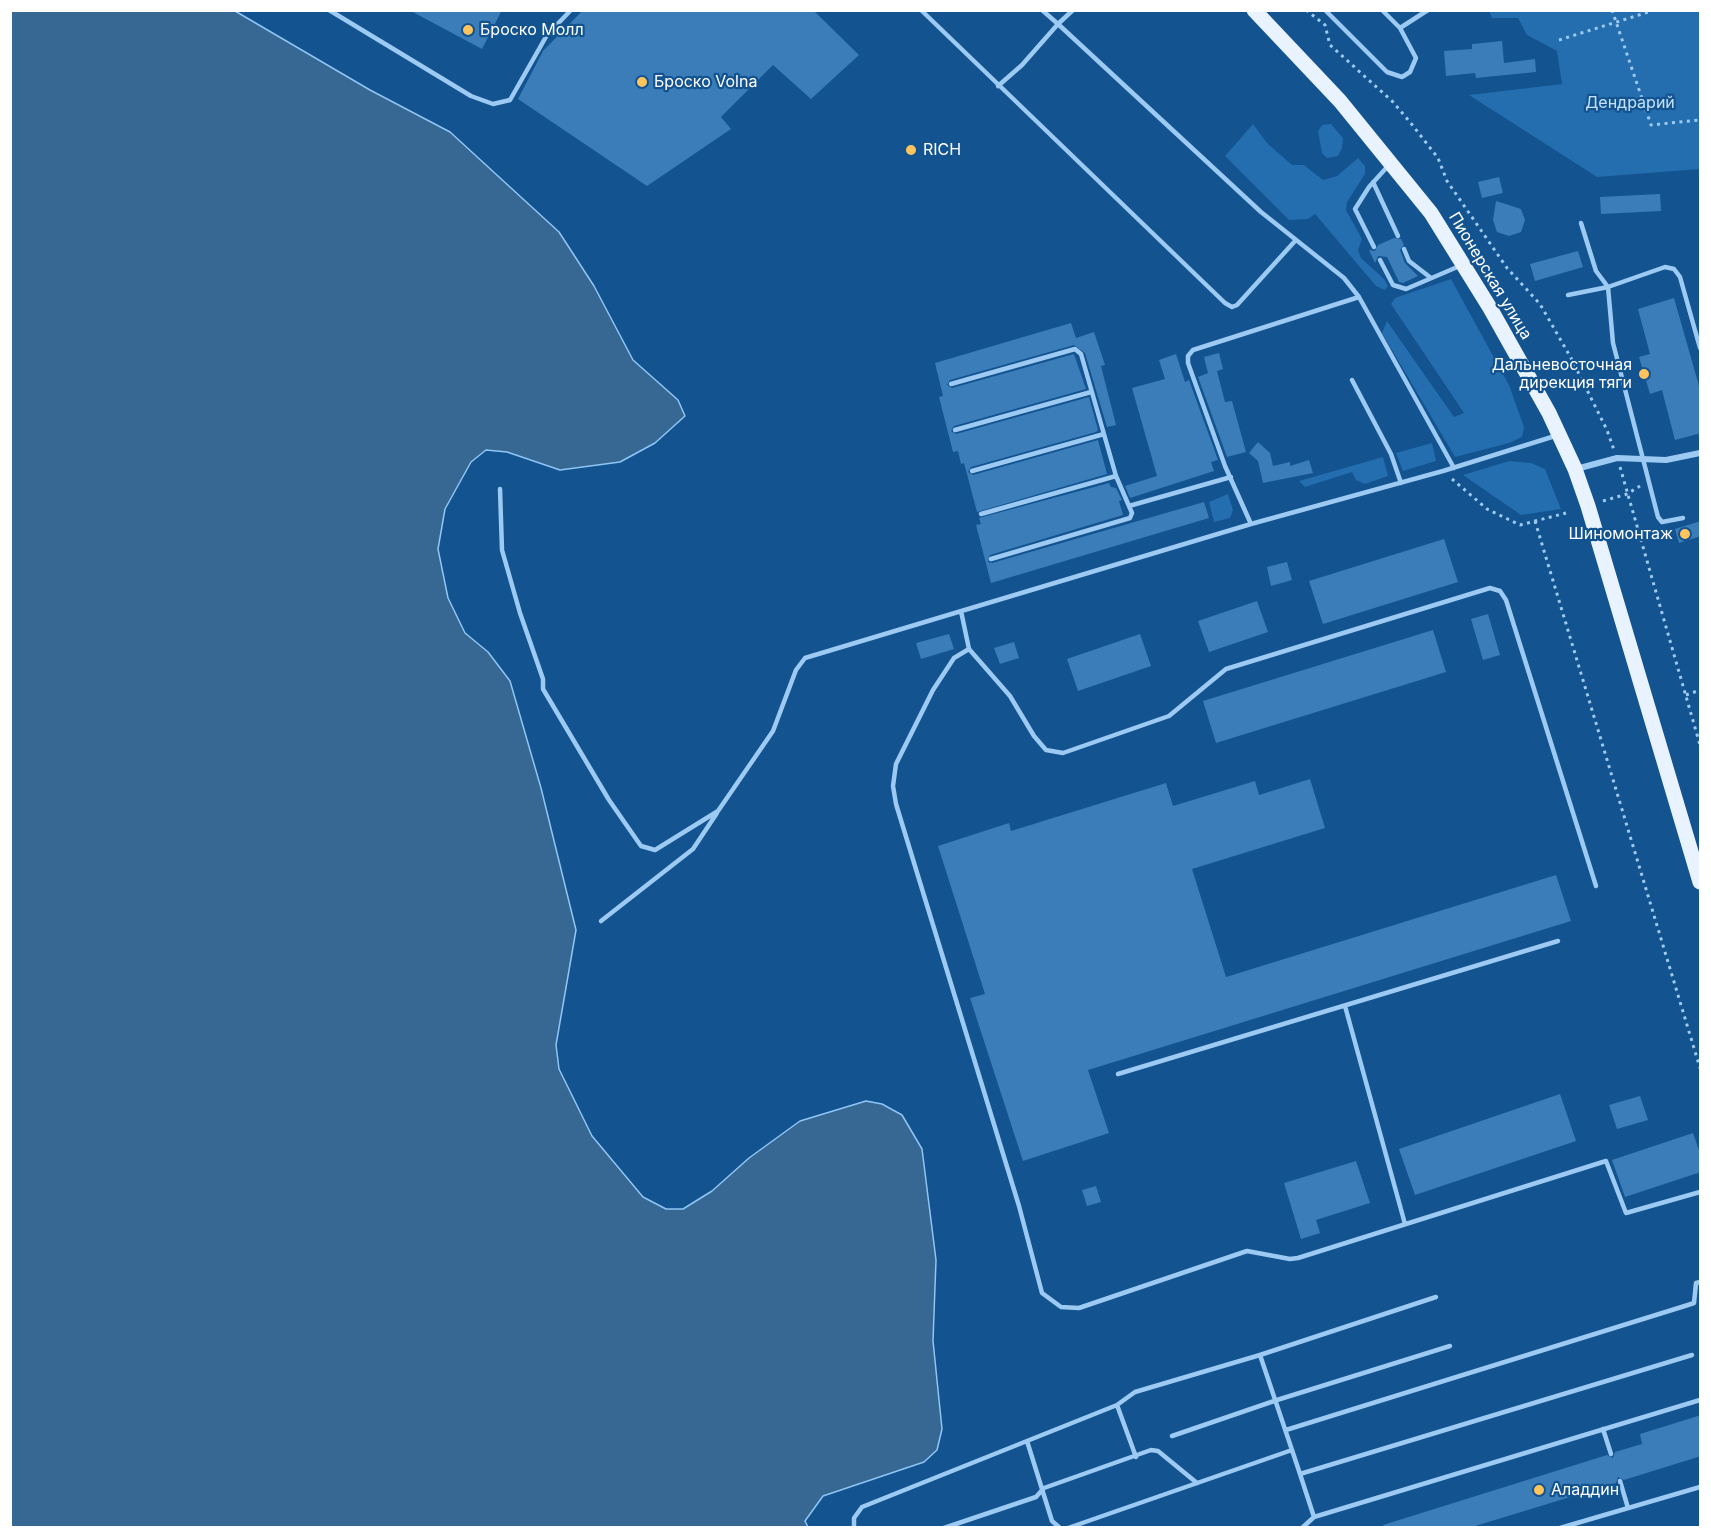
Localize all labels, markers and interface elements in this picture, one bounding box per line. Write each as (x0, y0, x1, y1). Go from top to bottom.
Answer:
place label: Броско Молл (480, 20, 584, 40)
marker: Броско Молл (461, 23, 475, 37)
place label: Броско Volna (654, 72, 757, 92)
marker: Броско Volna (635, 75, 649, 89)
park label: Дендрарий (1585, 93, 1675, 113)
place label: RICH (923, 140, 961, 160)
marker: RICH (904, 143, 918, 157)
street label: Пионерская улица (1444, 209, 1536, 343)
place label: Дальневосточная дирекция тяги (1492, 355, 1632, 393)
marker: Дальневосточная дирекция тяги (1637, 367, 1651, 381)
place label: Шиномонтаж (1568, 524, 1673, 544)
marker: Шиномонтаж (1678, 527, 1692, 541)
place label: Аладдин (1551, 1480, 1619, 1500)
marker: Аладдин (1532, 1483, 1546, 1497)

